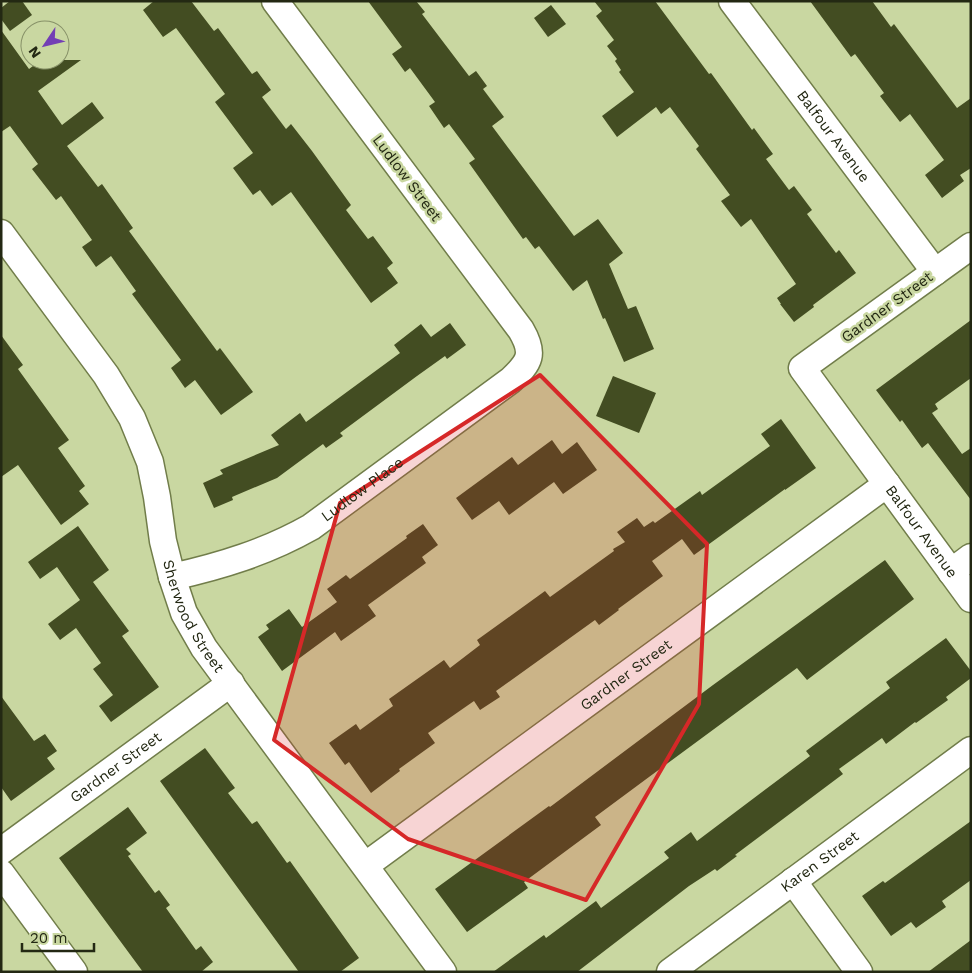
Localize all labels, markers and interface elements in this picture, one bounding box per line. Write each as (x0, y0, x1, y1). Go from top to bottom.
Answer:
north arrow (20, 20, 70, 70)
text: N (25, 44, 44, 61)
street label: Balfour Avenue (793, 87, 874, 186)
street label: Ludlow Street (369, 131, 446, 225)
street label: Gardner Street (838, 267, 937, 346)
street label: Ludlow Place (318, 453, 407, 525)
street label: Balfour Avenue (882, 482, 961, 581)
street label: Sherwood Street (159, 558, 228, 676)
street label: Gardner Street (577, 635, 676, 714)
street label: Gardner Street (66, 727, 165, 807)
street label: Karen Street (777, 827, 863, 896)
scale bar (22, 920, 95, 952)
text: 20 m (30, 929, 68, 947)

